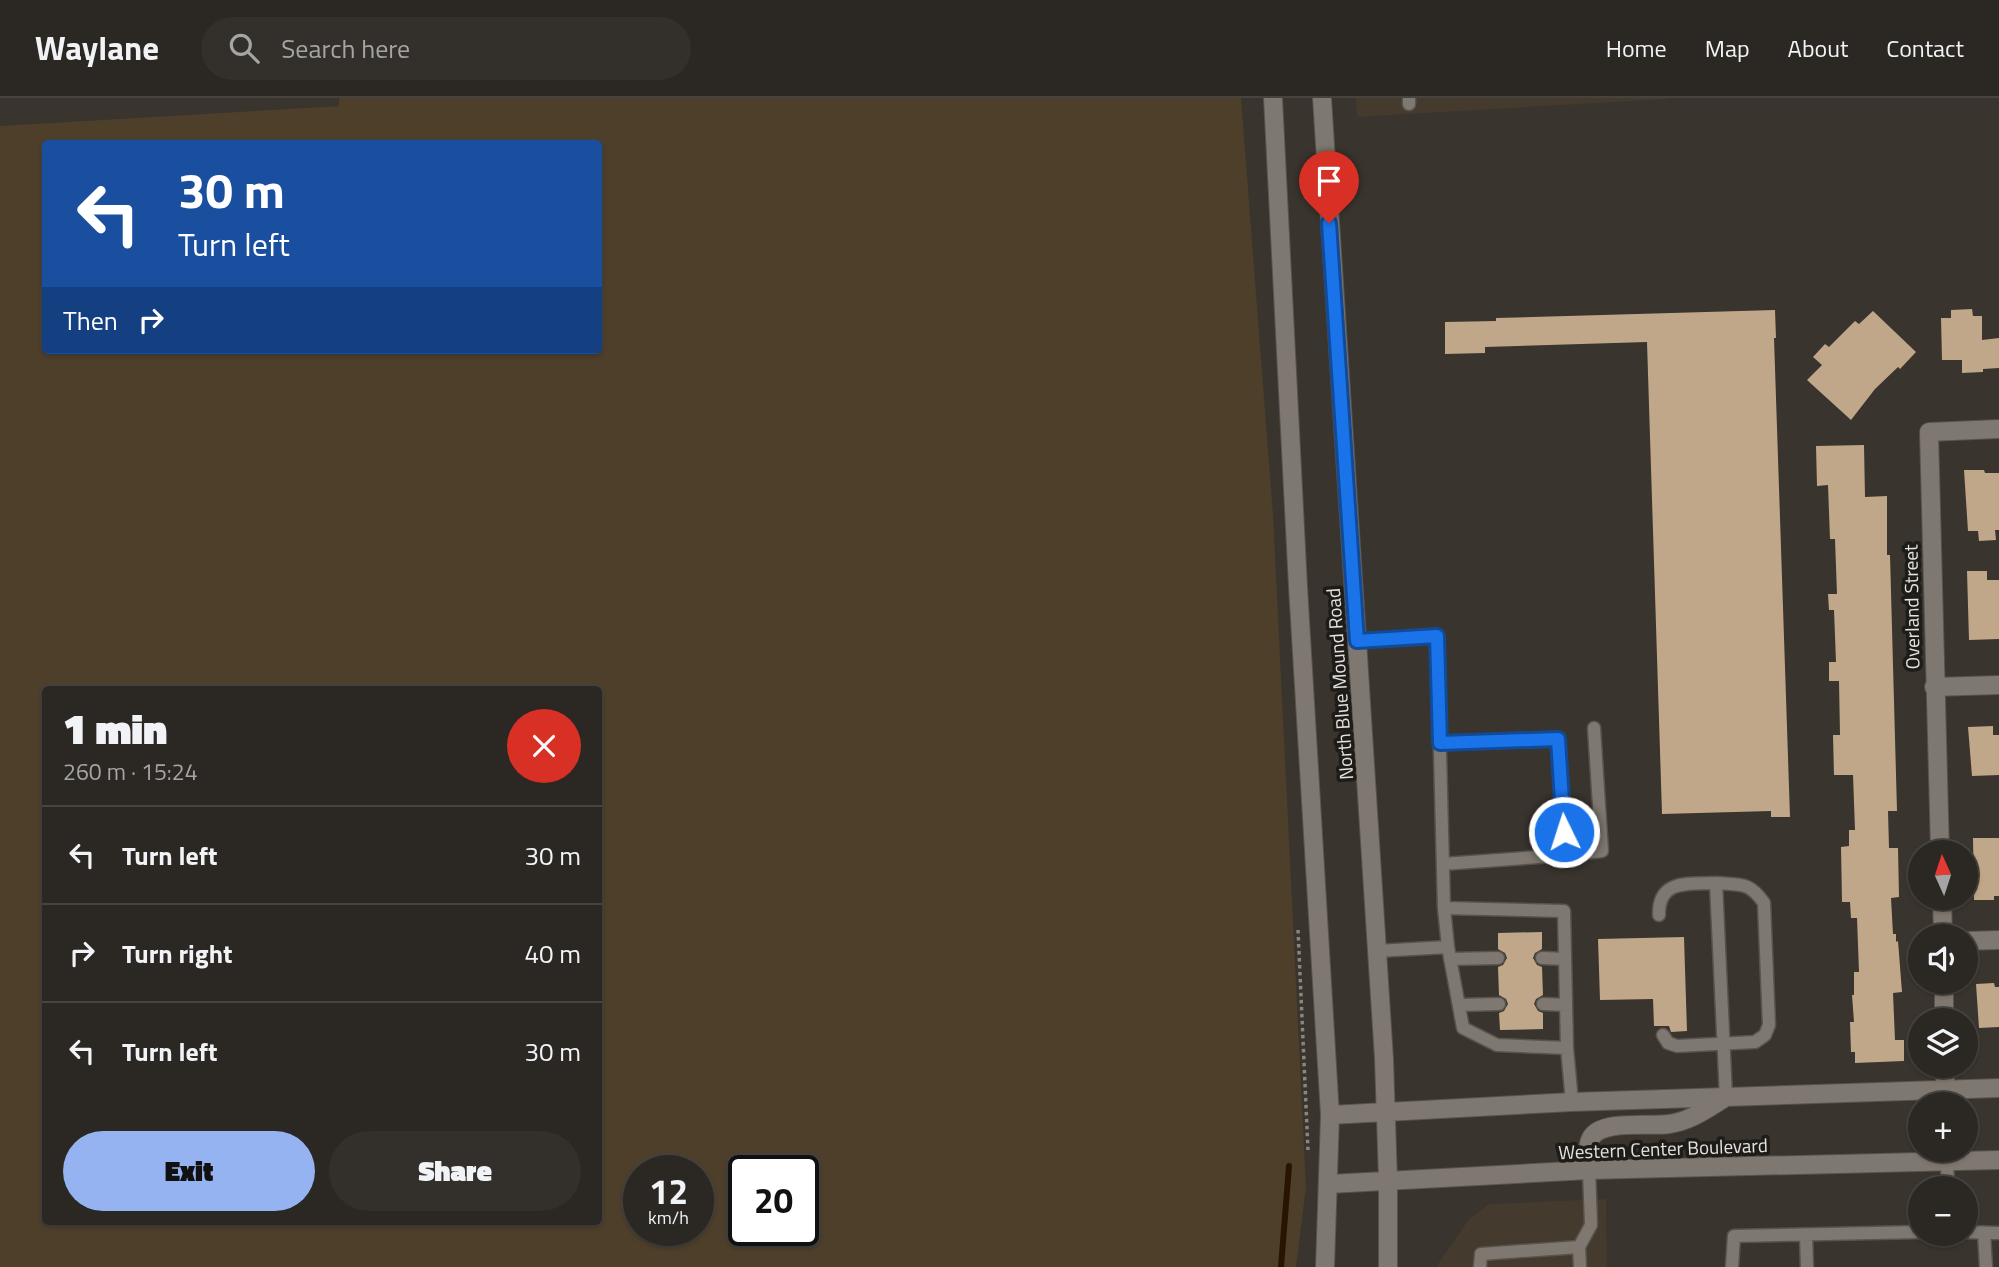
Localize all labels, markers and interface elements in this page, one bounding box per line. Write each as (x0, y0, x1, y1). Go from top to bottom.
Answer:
search box (201, 17, 691, 80)
text: Waylane (35, 23, 159, 73)
icon: search (225, 29, 263, 67)
text: Search here (281, 29, 410, 68)
text: Home (1606, 30, 1667, 66)
text: Map (1705, 30, 1750, 66)
text: About (1788, 30, 1848, 66)
text: Contact (1886, 30, 1964, 66)
pin (1299, 151, 1359, 223)
text: 30 m (178, 152, 285, 227)
icon: arrive (1310, 162, 1348, 200)
icon: left (63, 168, 154, 259)
text: Turn left (178, 220, 290, 268)
text: Then (63, 301, 118, 340)
icon: right (132, 301, 170, 339)
street label: Overland Street (1895, 544, 1927, 670)
street label: North Blue Mound Road (1318, 587, 1360, 781)
text: 1 min (63, 696, 167, 760)
button: close (507, 709, 581, 783)
text: 260 m · 15:24 (63, 754, 198, 789)
position arrow (1527, 795, 1601, 869)
icon: left (63, 836, 101, 874)
text: Turn left (122, 836, 217, 875)
text: 30 m (524, 836, 581, 875)
north arrow (1908, 840, 1978, 910)
map controls (1908, 840, 1978, 1246)
button: sound (1908, 924, 1978, 994)
icon: right (63, 934, 101, 972)
text: Turn right (122, 934, 233, 973)
text: 40 m (524, 934, 581, 973)
button: layers (1908, 1008, 1978, 1078)
icon: left (63, 1032, 101, 1070)
text: Turn left (122, 1032, 217, 1071)
text: 30 m (524, 1032, 581, 1071)
button: + (1908, 1092, 1978, 1162)
street label: Western Center Boulevard (1558, 1130, 1768, 1166)
button: Exit (63, 1131, 315, 1211)
button: Share (329, 1131, 581, 1211)
speed limit sign: 20 (728, 1155, 819, 1246)
text: 12 (649, 1164, 688, 1218)
button: − (1908, 1176, 1978, 1246)
text: km/h (648, 1204, 689, 1231)

